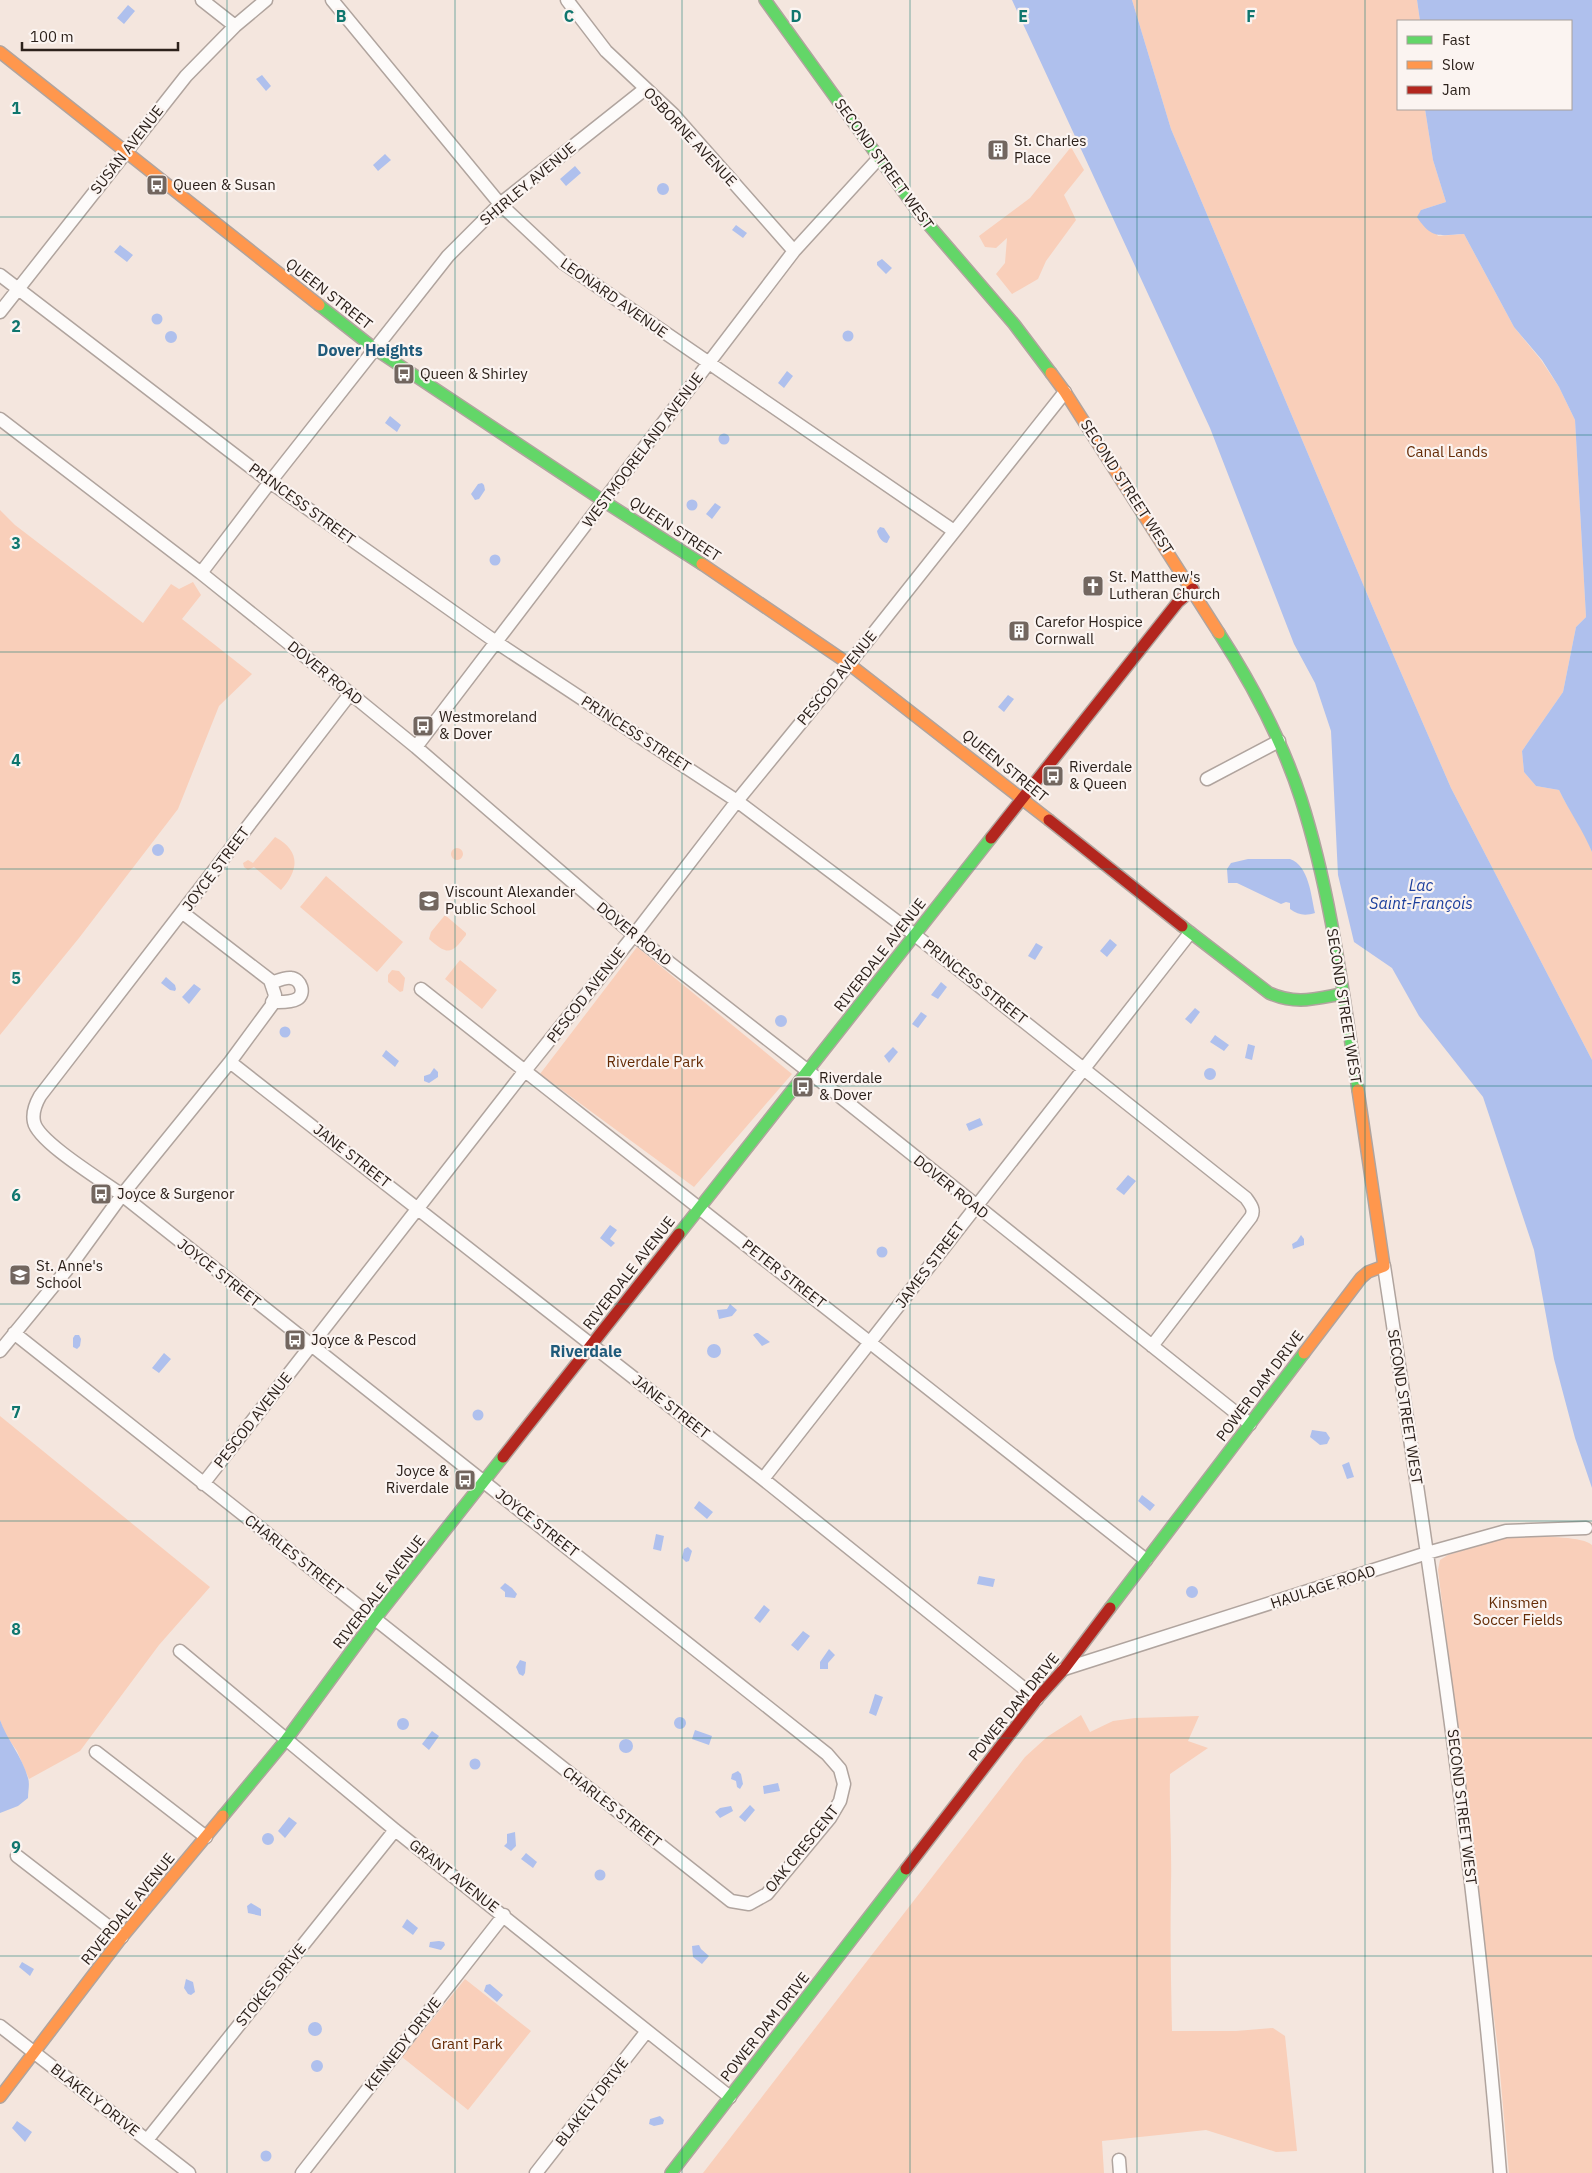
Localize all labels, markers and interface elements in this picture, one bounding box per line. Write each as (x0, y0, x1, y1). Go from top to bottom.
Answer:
text: B (336, 6, 347, 26)
text: C (564, 6, 574, 26)
text: D (790, 6, 802, 26)
text: E (1018, 6, 1028, 26)
text: F (1246, 6, 1256, 26)
scale bar (22, 20, 179, 52)
legend (1397, 20, 1572, 110)
text: 100 m (30, 27, 74, 46)
text: Fast (1442, 30, 1470, 49)
text: Slow (1442, 55, 1475, 74)
text: Jam (1442, 80, 1471, 99)
street label: OSBORNE AVENUE (640, 83, 741, 190)
street label: SECOND STREET WEST (831, 95, 938, 233)
text: 1 (11, 98, 21, 118)
street label: SUSAN AVENUE (86, 101, 167, 198)
place label: St. Charles Place (1014, 131, 1087, 167)
street label: SHIRLEY AVENUE (476, 138, 580, 229)
building icon: St. Charles Place (986, 138, 1010, 162)
bus stop icon: Queen & Susan (145, 173, 169, 197)
place label: Queen & Susan (173, 175, 276, 194)
street label: LEONARD AVENUE (557, 253, 672, 342)
street label: QUEEN STREET (282, 254, 377, 334)
text: 2 (11, 316, 21, 336)
district label: Dover Heights (317, 340, 423, 360)
bus stop icon: Queen & Shirley (392, 362, 416, 386)
place label: Queen & Shirley (420, 364, 528, 383)
street label: WESTMOORELAND AVENUE (578, 369, 707, 531)
street label: SECOND STREET WEST (1077, 416, 1178, 558)
park label: Canal Lands (1406, 442, 1488, 461)
street label: PRINCESS STREET (245, 459, 360, 549)
street label: QUEEN STREET (626, 492, 725, 565)
text: 3 (11, 533, 21, 553)
place label: St. Matthew's Lutheran Church (1109, 567, 1220, 603)
church icon: St. Matthew's Lutheran Church (1081, 574, 1105, 598)
place label: Carefor Hospice Cornwall (1035, 612, 1143, 648)
building icon: Carefor Hospice Cornwall (1007, 619, 1031, 643)
street label: PESCOD AVENUE (793, 627, 881, 729)
street label: DOVER ROAD (284, 637, 367, 709)
street label: PRINCESS STREET (578, 691, 695, 776)
place label: Westmoreland & Dover (439, 707, 537, 743)
bus stop icon: Westmoreland & Dover (411, 714, 435, 738)
street label: QUEEN STREET (958, 725, 1052, 806)
text: 4 (11, 750, 21, 770)
place label: Riverdale & Queen (1069, 757, 1132, 793)
bus stop icon: Riverdale & Queen (1041, 764, 1065, 788)
street label: JOYCE STREET (178, 822, 254, 915)
water label: Lac Saint-François (1369, 875, 1473, 913)
place label: Viscount Alexander Public School (445, 882, 576, 918)
school or university icon: Viscount Alexander Public School (417, 889, 441, 913)
street label: RIVERDALE AVENUE (829, 894, 930, 1015)
street label: DOVER ROAD (593, 898, 676, 970)
street label: SECOND STREET WEST (1323, 927, 1366, 1085)
street label: PRINCESS STREET (919, 935, 1032, 1028)
street label: PESCOD AVENUE (542, 943, 629, 1046)
text: 5 (11, 968, 21, 988)
park label: Riverdale Park (606, 1052, 704, 1071)
place label: Riverdale & Dover (819, 1068, 882, 1104)
bus stop icon: Riverdale & Dover (791, 1075, 815, 1099)
street label: JANE STREET (310, 1120, 395, 1192)
street label: DOVER ROAD (910, 1151, 993, 1223)
bus stop icon: Joyce & Surgenor (89, 1182, 113, 1206)
place label: Joyce & Surgenor (117, 1184, 235, 1203)
text: 6 (11, 1185, 21, 1205)
street label: RIVERDALE AVENUE (578, 1212, 679, 1333)
street label: JAMES STREET (891, 1217, 968, 1312)
street label: JOYCE STREET (174, 1234, 265, 1311)
street label: PETER STREET (739, 1235, 830, 1312)
place label: St. Anne's School (36, 1256, 103, 1292)
school or university icon: St. Anne's School (8, 1263, 32, 1287)
street label: POWER DAM DRIVE (1212, 1327, 1307, 1445)
bus stop icon: Joyce & Pescod (283, 1328, 307, 1352)
street label: SECOND STREET WEST (1384, 1328, 1427, 1486)
place label: Joyce & Pescod (311, 1330, 416, 1349)
district label: Riverdale (550, 1341, 622, 1361)
street label: PESCOD AVENUE (209, 1368, 296, 1471)
street label: JANE STREET (629, 1371, 714, 1443)
text: 7 (11, 1402, 21, 1422)
place label: Joyce & Riverdale (386, 1461, 450, 1497)
bus stop icon: Joyce & Riverdale (453, 1468, 477, 1492)
street label: JOYCE STREET (492, 1484, 583, 1561)
street label: CHARLES STREET (241, 1510, 348, 1599)
street label: RIVERDALE AVENUE (328, 1531, 429, 1652)
street label: HAULAGE ROAD (1268, 1561, 1378, 1612)
park label: Kinsmen Soccer Fields (1473, 1593, 1563, 1629)
text: 8 (11, 1619, 21, 1639)
street label: POWER DAM DRIVE (964, 1649, 1063, 1765)
street label: SECOND STREET WEST (1444, 1728, 1482, 1886)
street label: CHARLES STREET (559, 1762, 666, 1851)
street label: OAK CRESCENT (761, 1801, 843, 1896)
street label: GRANT AVENUE (406, 1835, 503, 1917)
text: 9 (11, 1837, 21, 1857)
street label: RIVERDALE AVENUE (77, 1849, 179, 1969)
street label: STOKES DRIVE (231, 1939, 310, 2030)
street label: POWER DAM DRIVE (716, 1968, 813, 2085)
street label: KENNEDY DRIVE (360, 1993, 445, 2094)
park label: Grant Park (431, 2034, 503, 2053)
street label: BLAKELY DRIVE (551, 2053, 632, 2150)
street label: BLAKELY DRIVE (47, 2059, 144, 2140)

